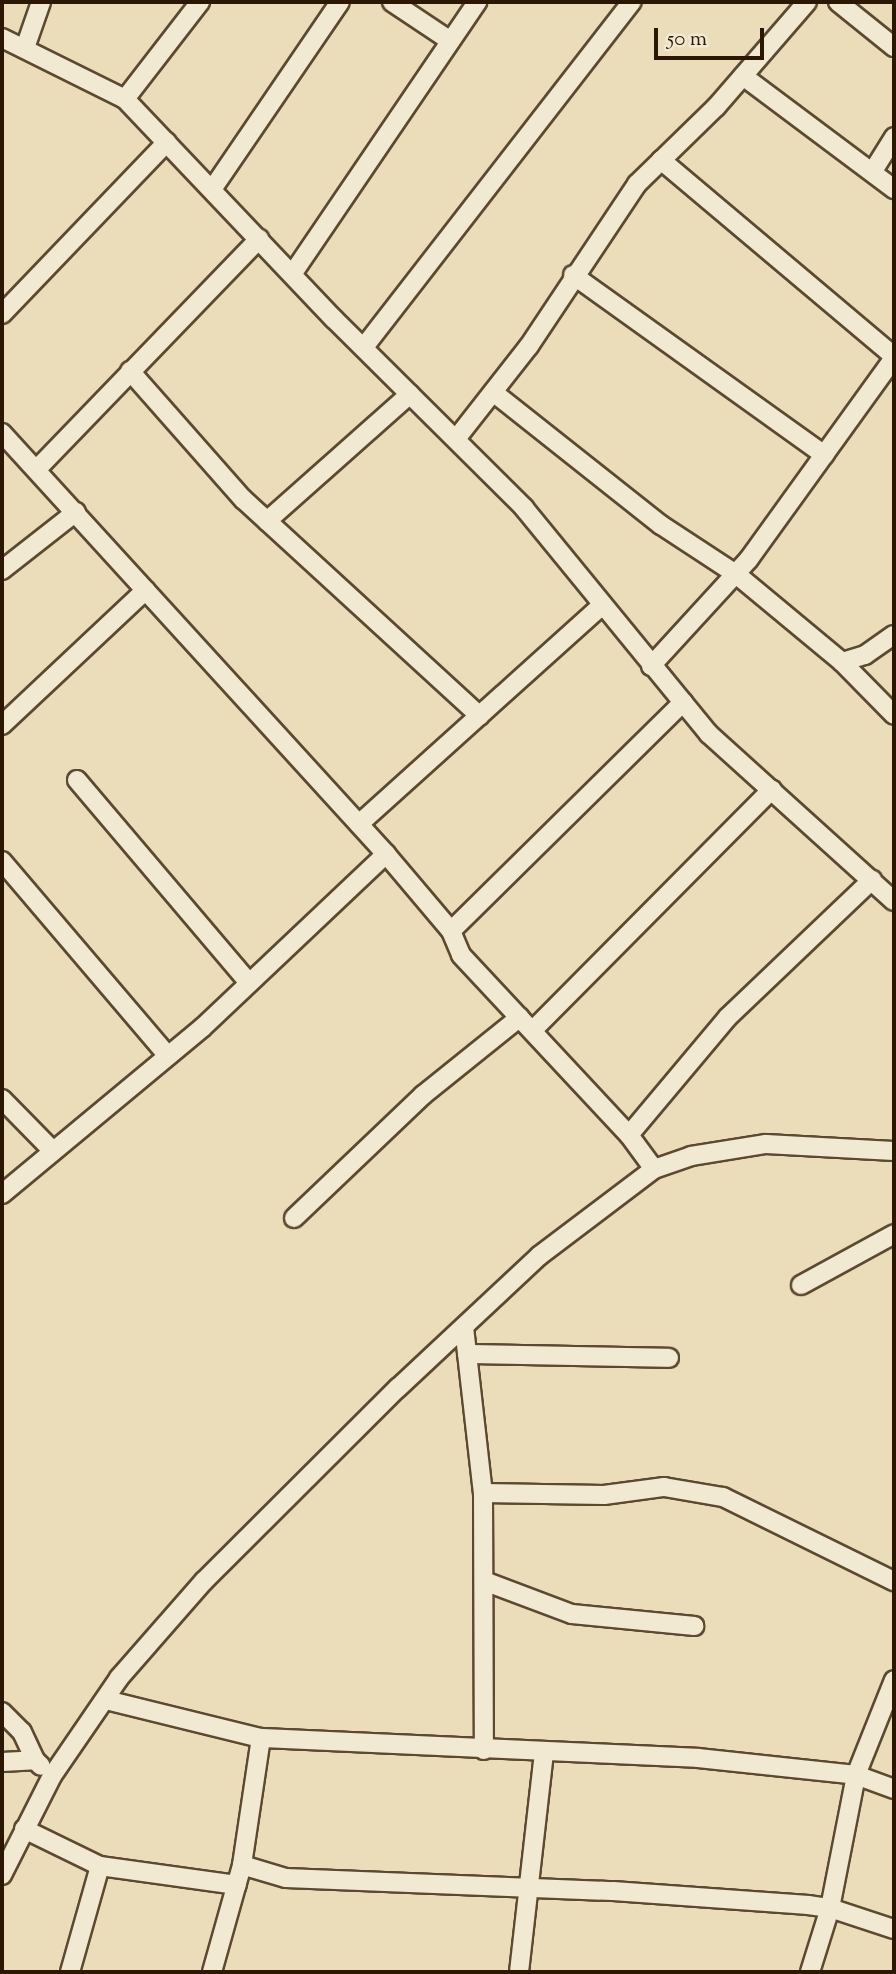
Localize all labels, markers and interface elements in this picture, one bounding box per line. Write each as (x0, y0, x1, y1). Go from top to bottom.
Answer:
scale bar (658, 14, 768, 58)
text: 50 m (667, 25, 707, 55)

